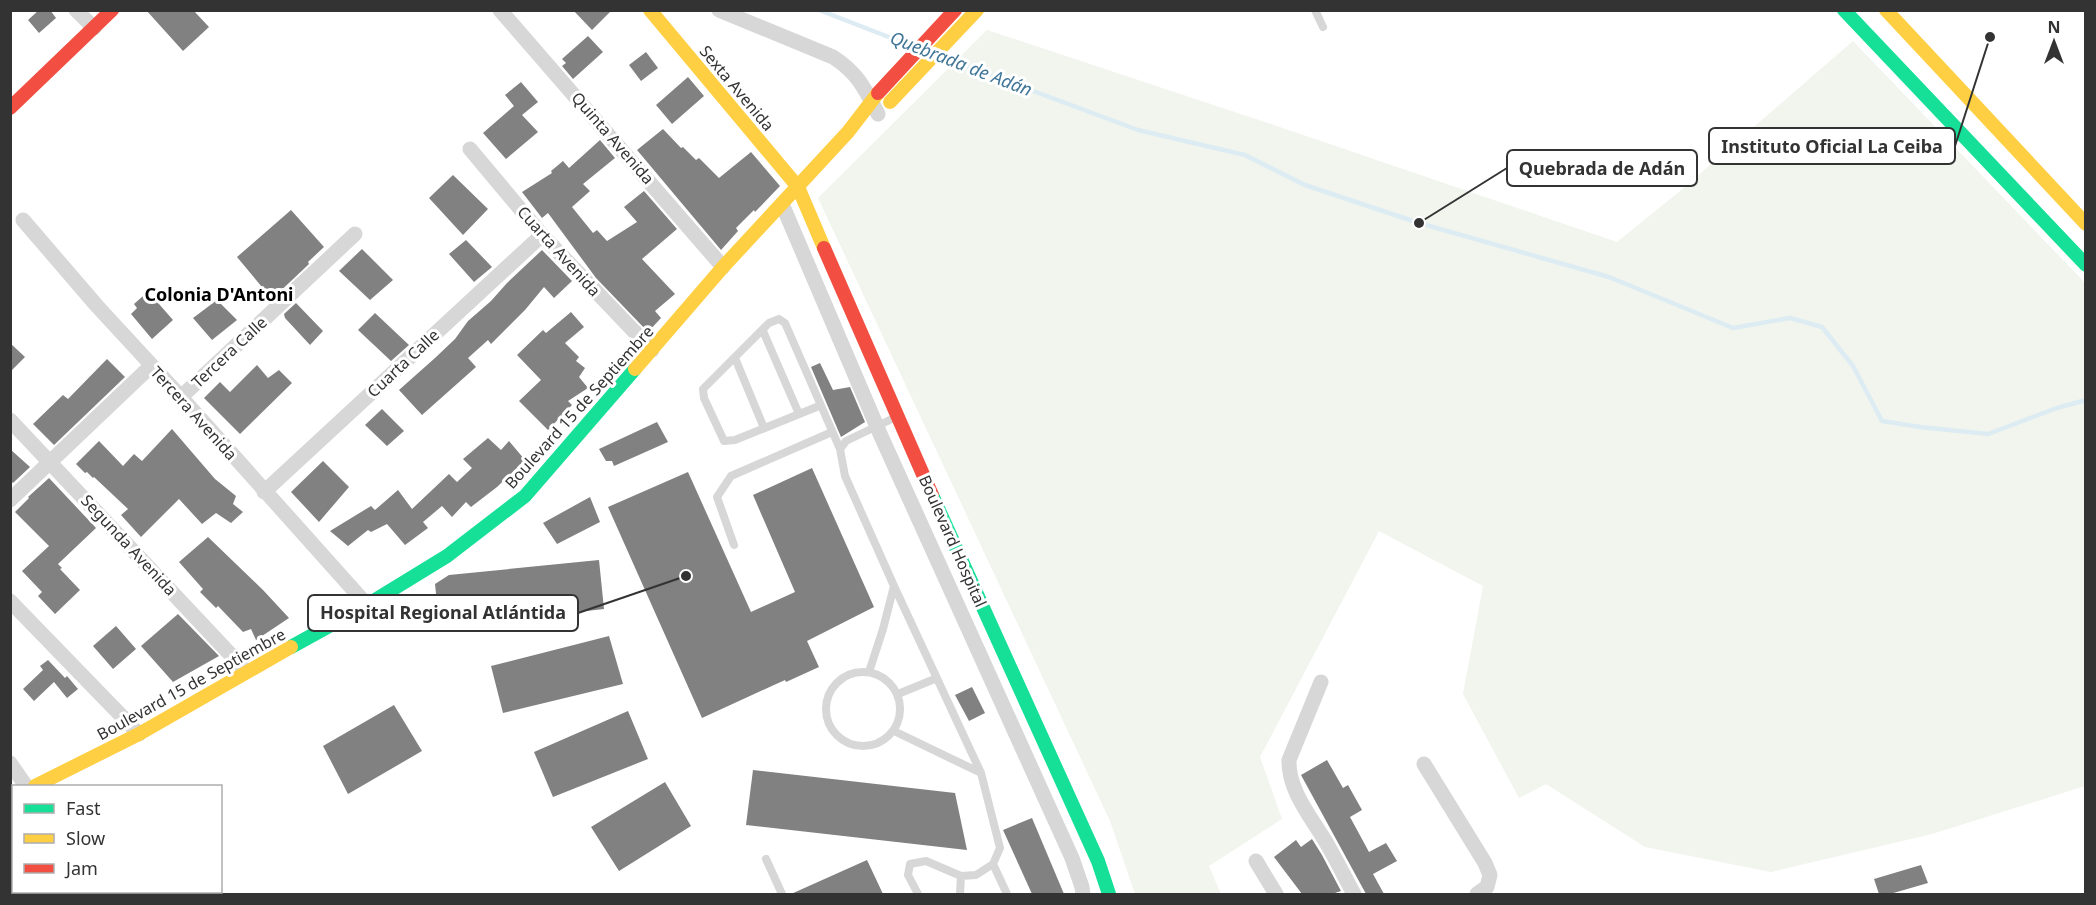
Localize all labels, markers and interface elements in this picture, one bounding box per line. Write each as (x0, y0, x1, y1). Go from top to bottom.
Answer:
north arrow (2024, 12, 2084, 72)
text: N (2047, 16, 2061, 38)
water label: Quebrada de Adán (887, 25, 1036, 101)
street label: Sexta Avenida (695, 41, 779, 135)
street label: Quinta Avenida (567, 87, 659, 189)
callout: Instituto Oficial La Ceiba (1709, 128, 1955, 164)
text: Instituto Oficial La Ceiba (1721, 134, 1943, 158)
callout: Quebrada de Adán (1507, 150, 1697, 186)
text: Quebrada de Adán (1519, 156, 1685, 180)
street label: Cuarta Avenida (512, 201, 606, 301)
district label: Colonia D'Antoni (145, 282, 293, 306)
street label: Tercera Calle (187, 311, 271, 393)
street label: Boulevard 15 de Septiembre (500, 321, 658, 493)
street label: Cuarta Calle (362, 324, 444, 402)
street label: Tercera Avenida (146, 361, 242, 465)
street label: Boulevard Hospital (914, 472, 992, 610)
street label: Segunda Avenida (76, 490, 182, 600)
callout: Hospital Regional Atlántida (308, 595, 578, 631)
text: Hospital Regional Atlántida (320, 600, 566, 624)
street label: Boulevard 15 de Septiembre (93, 623, 289, 745)
legend (12, 785, 222, 893)
text: Fast (66, 796, 101, 820)
text: Slow (66, 826, 105, 850)
text: Jam (64, 856, 98, 880)

